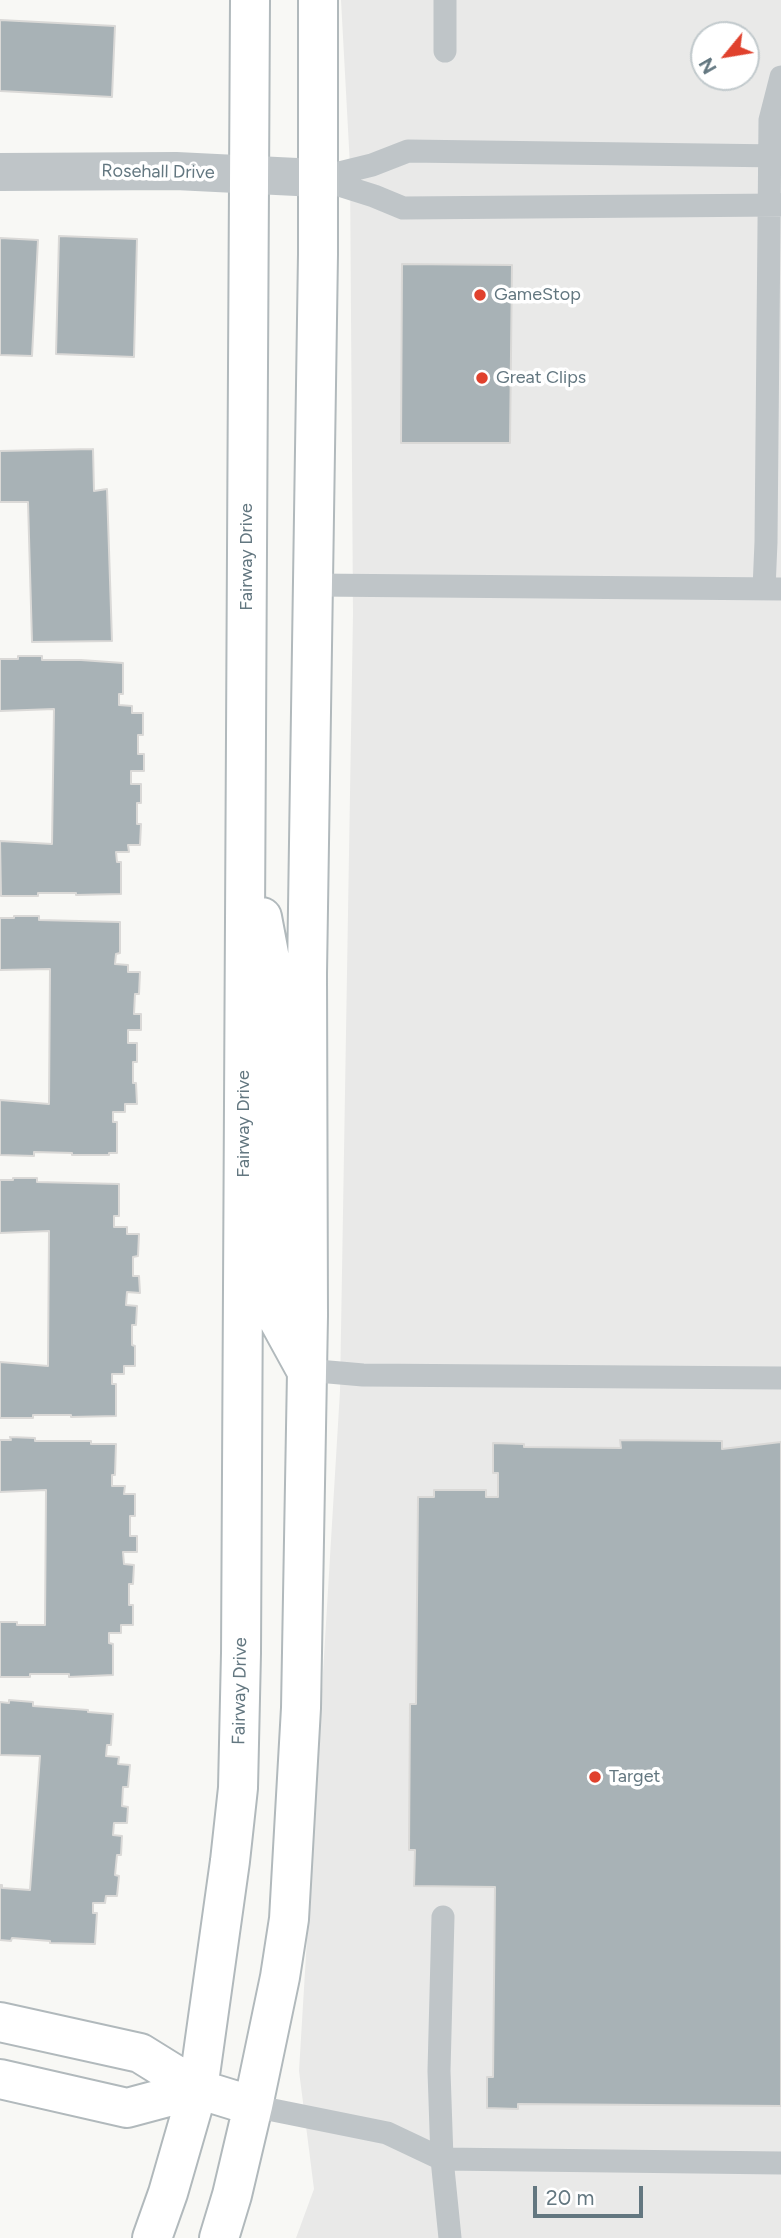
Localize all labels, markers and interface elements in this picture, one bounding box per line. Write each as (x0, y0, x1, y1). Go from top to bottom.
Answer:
north arrow (690, 21, 760, 91)
text: N (694, 54, 722, 78)
street label: Rosehall Drive (101, 160, 215, 184)
place label: GameStop (494, 284, 581, 306)
marker: GameStop (472, 287, 488, 303)
place label: Great Clips (496, 367, 586, 389)
marker: Great Clips (474, 370, 490, 386)
street label: Fairway Drive (236, 503, 258, 611)
street label: Fairway Drive (233, 1070, 255, 1178)
street label: Fairway Drive (228, 1637, 252, 1745)
place label: Target (609, 1766, 660, 1788)
marker: Target (587, 1769, 603, 1785)
scale bar (536, 2172, 646, 2216)
text: 20 m (546, 2185, 594, 2210)

